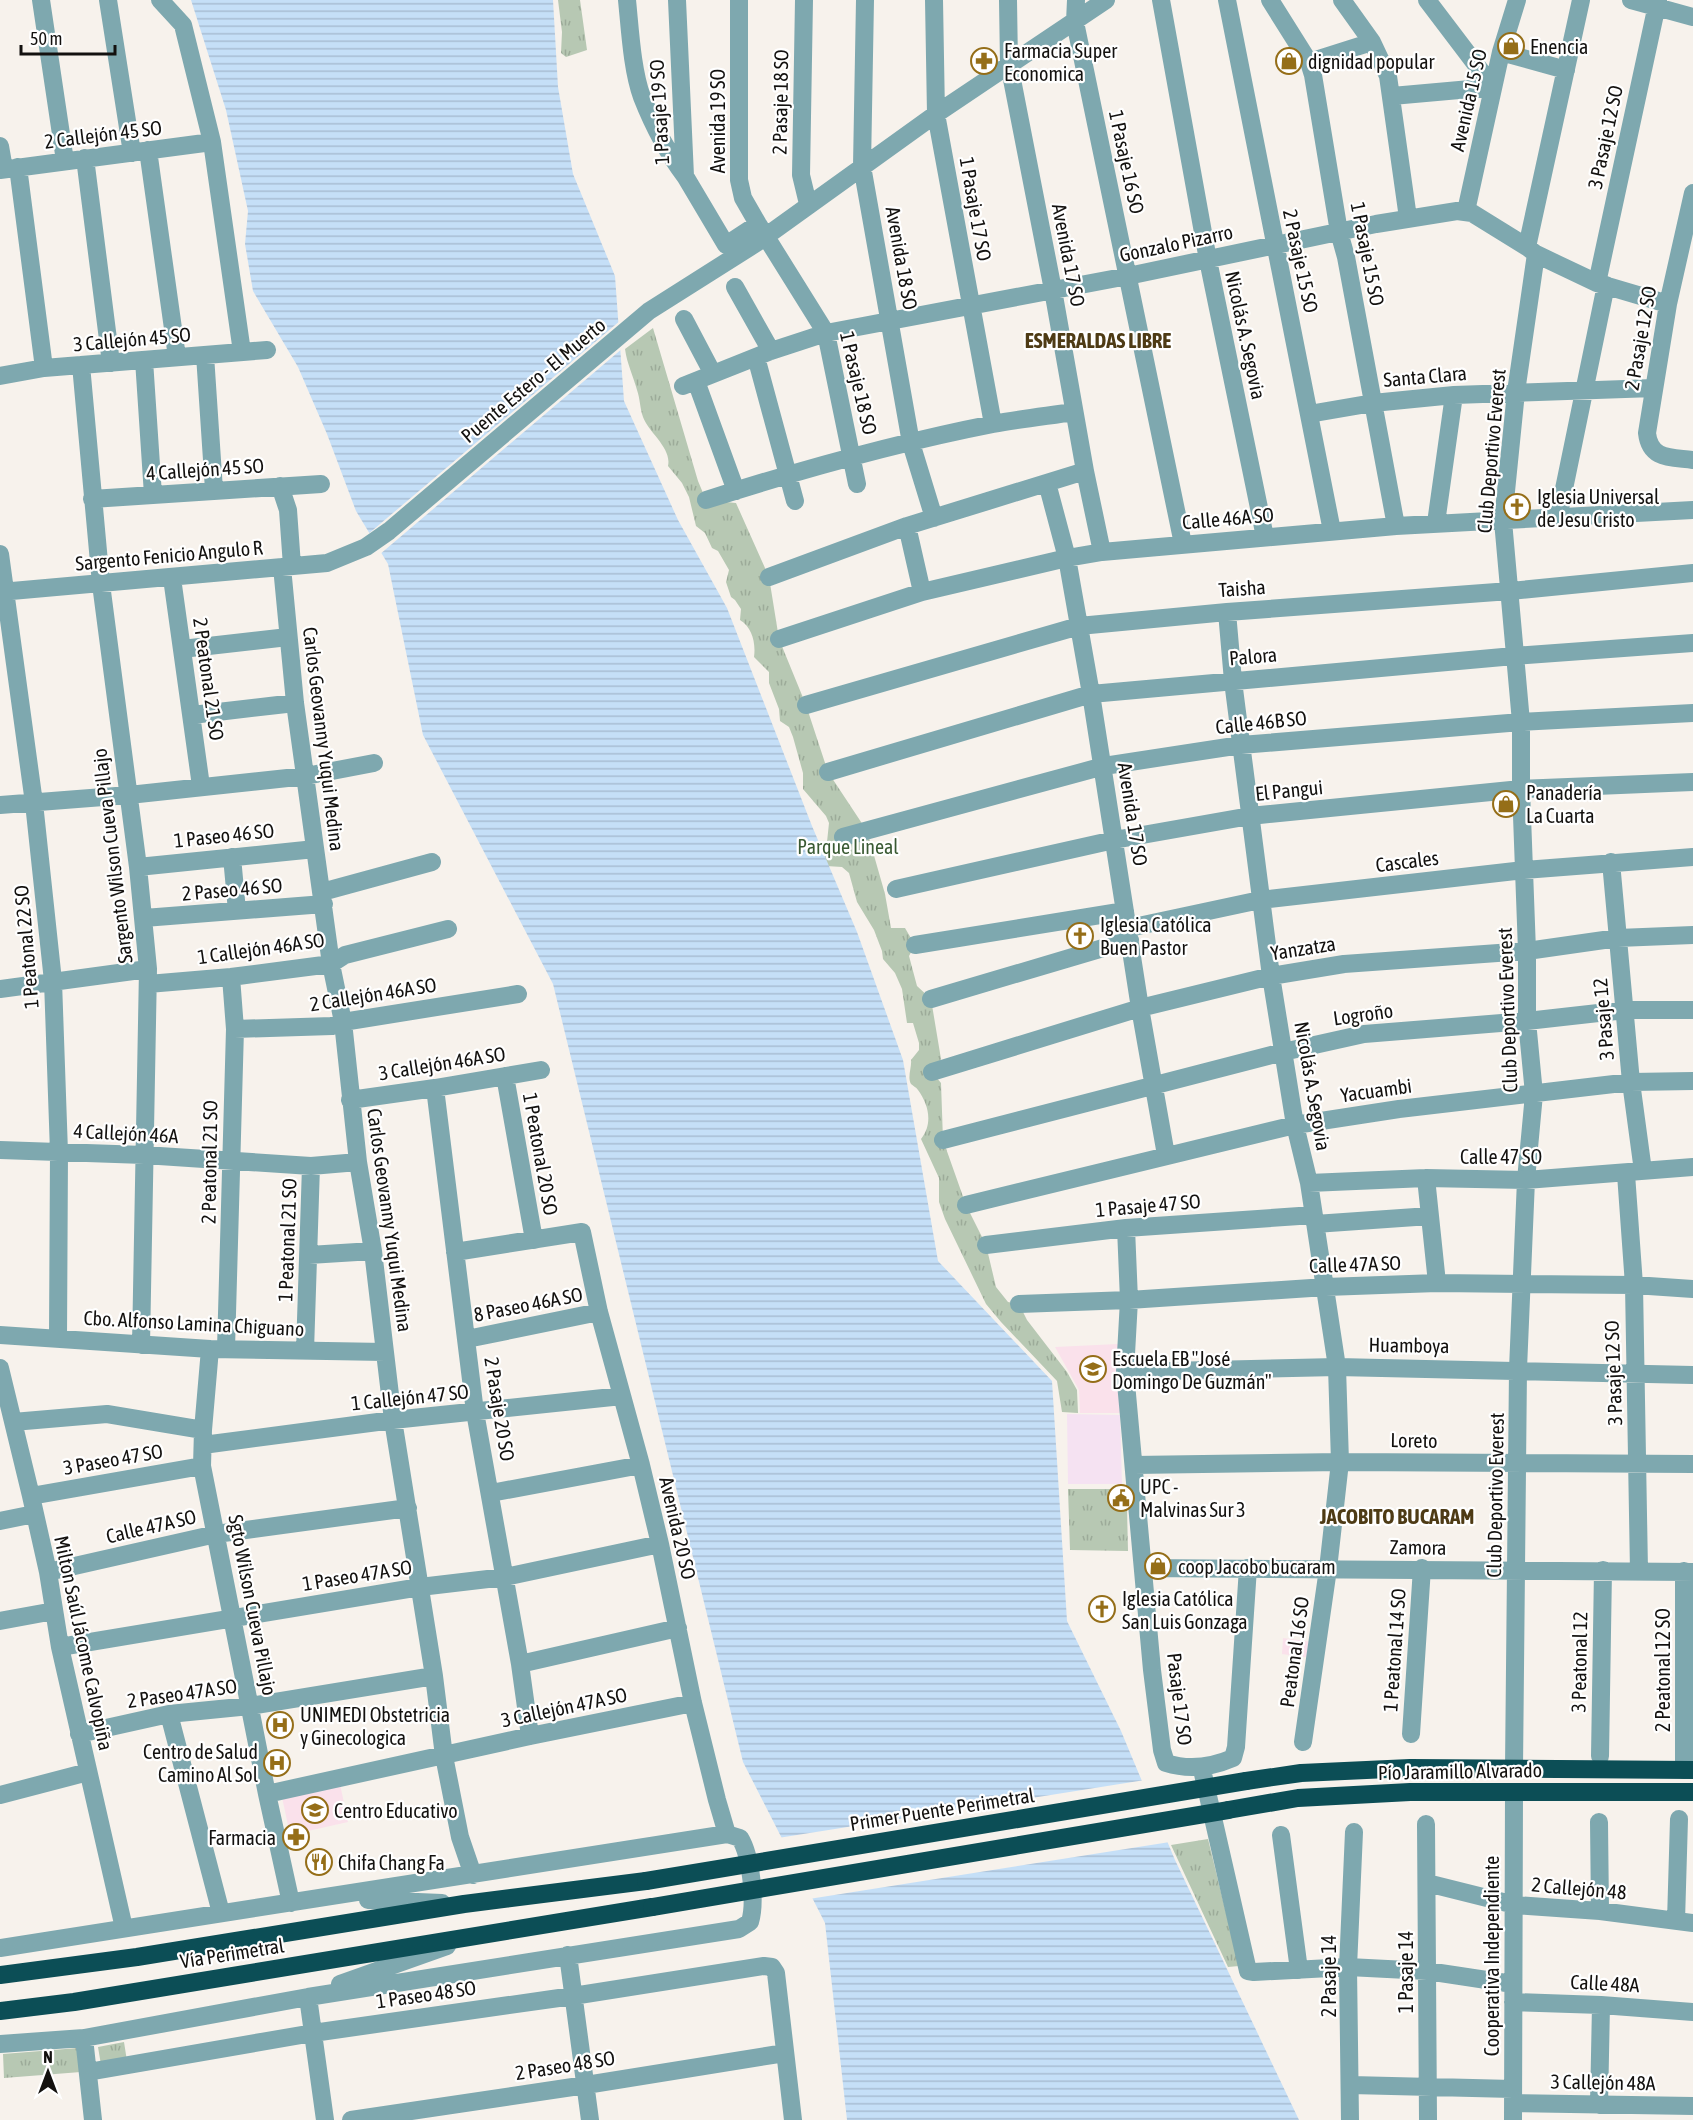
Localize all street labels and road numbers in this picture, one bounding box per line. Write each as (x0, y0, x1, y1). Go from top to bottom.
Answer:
street label: Avenida 15 SO (1445, 47, 1491, 153)
street label: 2 Pasaje 18 SO (768, 49, 792, 155)
street label: 1 Pasaje 19 SO (645, 59, 673, 165)
street label: Avenida 19 SO (706, 69, 729, 173)
street label: 3 Pasaje 12 SO (1583, 83, 1627, 191)
street label: 1 Pasaje 16 SO (1105, 108, 1149, 216)
street label: 2 Callejón 45 SO (43, 115, 163, 153)
street label: 1 Pasaje 17 SO (956, 155, 996, 263)
street label: 1 Pasaje 15 SO (1347, 200, 1389, 308)
street label: Avenida 17 SO (1048, 202, 1090, 308)
street label: Avenida 18 SO (882, 205, 922, 311)
street label: 2 Pasaje 15 SO (1279, 207, 1323, 315)
street label: Gonzalo Pizarro (1117, 220, 1235, 266)
street label: Nicolás A. Segovia (1221, 269, 1271, 401)
street label: 2 Pasaje 12 SO (1620, 284, 1660, 392)
street label: Puente Estero - El Muerto (456, 313, 610, 447)
street label: 3 Callejón 45 SO (72, 322, 192, 356)
street label: 1 Pasaje 18 SO (836, 329, 882, 437)
street label: Santa Clara (1382, 361, 1468, 391)
street label: Club Deportivo Everest (1472, 368, 1510, 534)
street label: 4 Callejón 45 SO (145, 453, 265, 485)
street label: Calle 46A SO (1181, 503, 1275, 533)
street label: Sargento Fenicio Angulo R (74, 535, 264, 575)
street label: Taisha (1218, 575, 1266, 601)
street label: 2 Peatonal 21 SO (189, 616, 229, 742)
street label: Carlos Geovanny Yuqui Medina (299, 626, 349, 852)
street label: Palora (1228, 642, 1278, 670)
street label: Calle 46B SO (1214, 706, 1308, 738)
street label: Sargento Wilson Cueva Pillajo (87, 747, 137, 965)
street label: Avenida 17 SO (1113, 761, 1153, 867)
street label: El Pangui (1254, 775, 1324, 805)
street label: 1 Paseo 46 SO (173, 818, 275, 852)
street label: Cascales (1374, 846, 1440, 876)
street label: 2 Paseo 46 SO (181, 873, 283, 905)
street label: 1 Peatonal 22 SO (9, 884, 43, 1010)
street label: Club Deportivo Everest (1493, 927, 1521, 1093)
street label: 1 Callejón 46A SO (196, 928, 326, 968)
street label: Yanzatza (1269, 932, 1337, 964)
street label: 2 Callejón 46A SO (308, 973, 438, 1015)
street label: 3 Pasaje 12 (1588, 977, 1618, 1061)
street label: Logroño (1332, 998, 1394, 1030)
street label: Nicolás A. Segovia (1290, 1020, 1336, 1152)
street label: 3 Callejón 46A SO (377, 1042, 507, 1084)
street label: Yacuambi (1339, 1074, 1413, 1106)
street label: 1 Peatonal 20 SO (519, 1091, 563, 1217)
street label: 2 Peatonal 21 SO (196, 1100, 222, 1224)
street label: Carlos Geovanny Yuqui Medina (363, 1107, 417, 1333)
street label: 4 Callejón 46A (73, 1119, 179, 1147)
street label: Calle 47 SO (1460, 1145, 1542, 1168)
street label: 1 Peatonal 21 SO (273, 1178, 301, 1302)
street label: 1 Pasaje 47 SO (1095, 1189, 1201, 1221)
street label: Calle 47A SO (1309, 1251, 1401, 1277)
street label: 8 Paseo 46A SO (472, 1282, 584, 1326)
street label: Cbo. Alfonso Lamina Chiguano (83, 1306, 305, 1340)
street label: 3 Pasaje 12 SO (1600, 1320, 1626, 1426)
street label: Huamboya (1368, 1333, 1450, 1357)
street label: 2 Pasaje 20 SO (480, 1355, 520, 1463)
street label: 1 Callejón 47 SO (350, 1379, 470, 1415)
street label: Club Deportivo Everest (1482, 1412, 1508, 1578)
street label: Loreto (1390, 1428, 1438, 1452)
street label: 3 Paseo 47 SO (61, 1439, 165, 1479)
street label: Avenida 20 SO (655, 1475, 701, 1581)
street label: Calle 47A SO (104, 1504, 198, 1548)
street label: Sgto Wilson Cueva Pillajo (224, 1513, 282, 1697)
street label: Milton Saúl Jácome Calvopiña (50, 1534, 118, 1752)
street label: Zamora (1389, 1535, 1447, 1559)
street label: 1 Paseo 47A SO (301, 1555, 413, 1595)
street label: 1 Peatonal 14 SO (1378, 1587, 1410, 1713)
street label: Peatonal 16 SO (1275, 1595, 1313, 1709)
street label: 2 Peatonal 12 SO (1651, 1608, 1674, 1732)
street label: 3 Peatonal 12 (1567, 1611, 1591, 1713)
street label: Pasaje 17 SO (1163, 1651, 1197, 1747)
street label: 2 Paseo 47A SO (126, 1674, 238, 1712)
street label: 3 Callejón 47A SO (499, 1682, 629, 1732)
street label: Pío Jaramillo Alvarado (1378, 1758, 1542, 1784)
street label: Primer Puente Perimetral (848, 1783, 1037, 1835)
street label: Cooperativa Independiente (1480, 1856, 1503, 2056)
street label: 2 Callejón 48 (1531, 1872, 1627, 1904)
street label: 1 Pasaje 14 (1394, 1931, 1417, 2013)
street label: Vía Perimetral (178, 1933, 286, 1973)
street label: 2 Pasaje 14 (1317, 1935, 1340, 2017)
street label: Calle 48A (1570, 1970, 1640, 1996)
street label: 1 Paseo 48 SO (375, 1976, 477, 2012)
street label: 2 Paseo 48 SO (514, 2046, 616, 2084)
street label: 3 Callejón 48A (1550, 2070, 1656, 2094)

